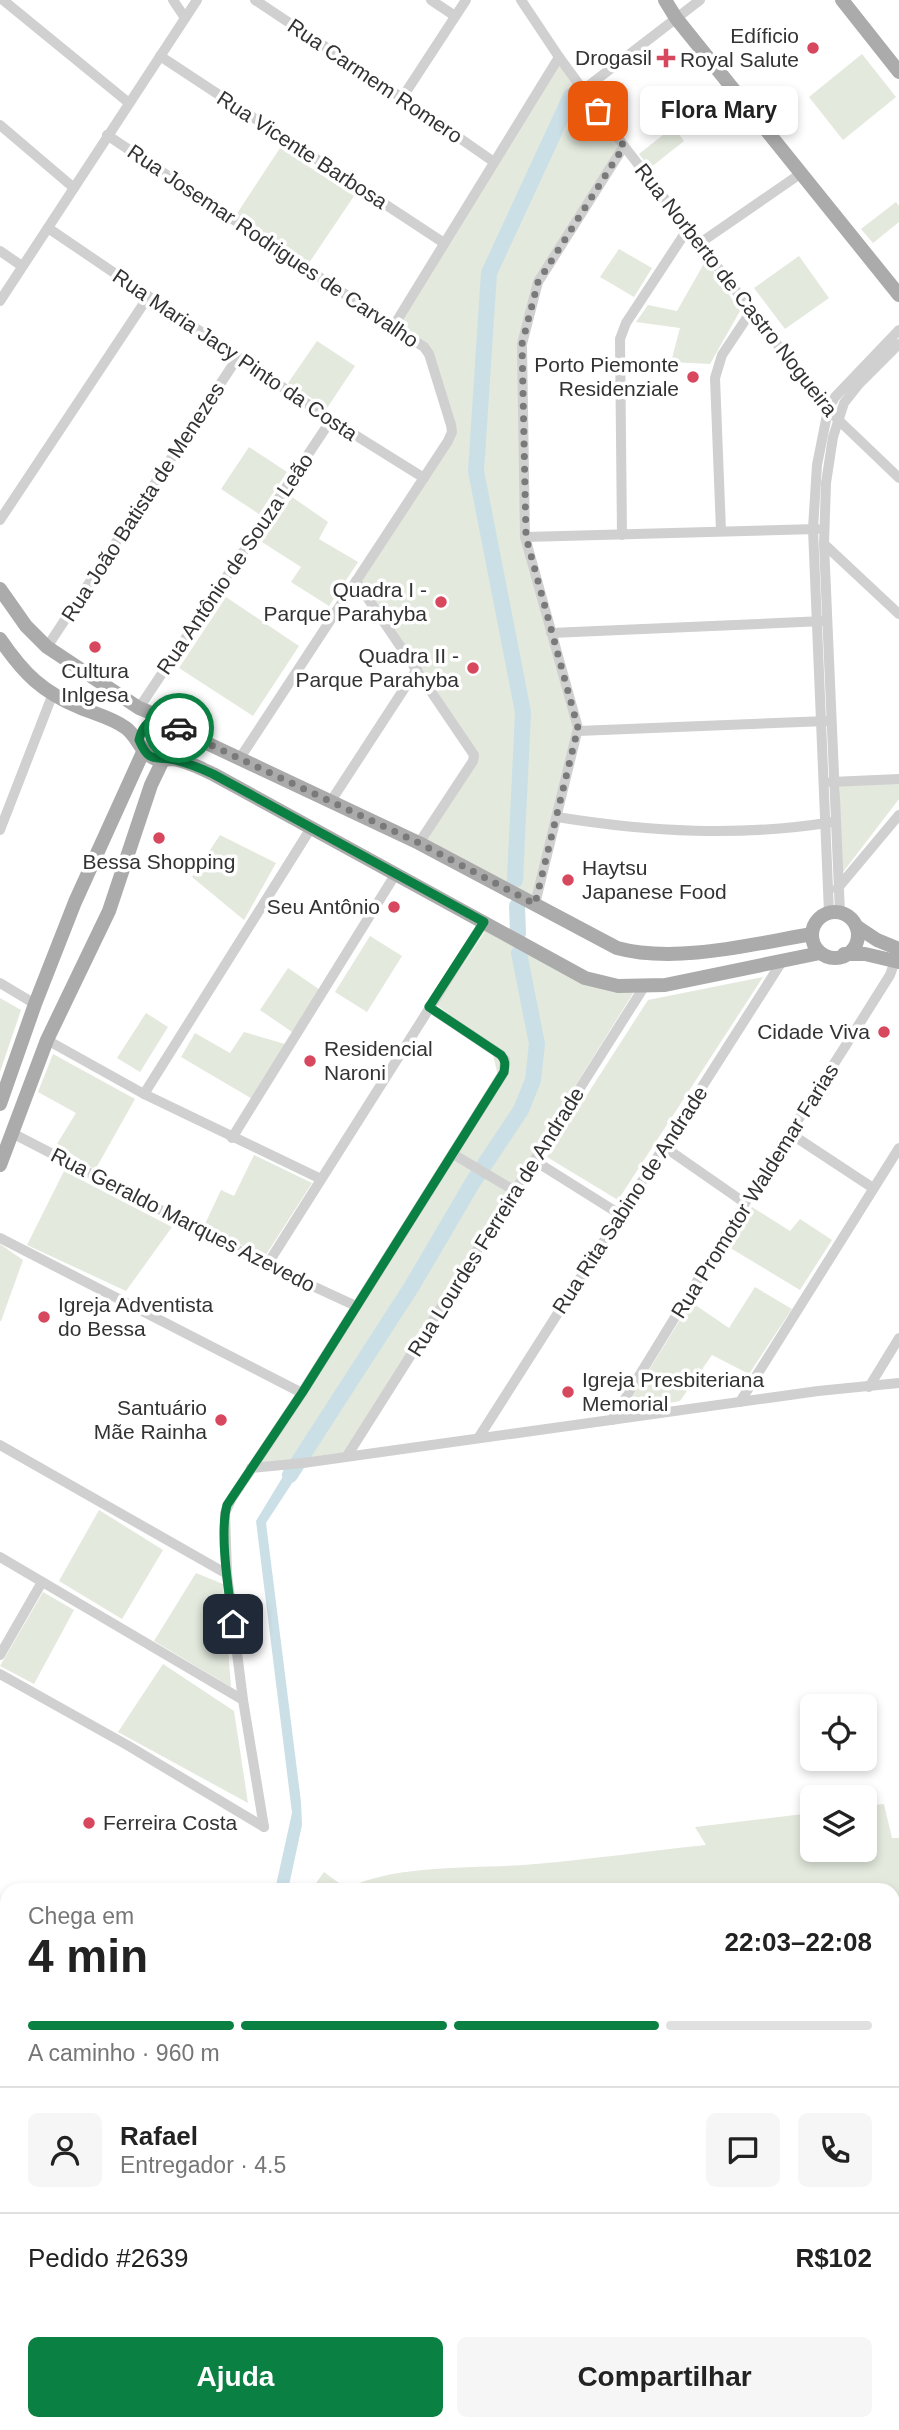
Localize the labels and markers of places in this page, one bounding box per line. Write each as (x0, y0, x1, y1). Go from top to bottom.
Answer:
place label: Edíficio Royal Salute (680, 24, 799, 71)
marker: Edíficio Royal Salute (805, 40, 821, 56)
place label: Drogasil (575, 46, 652, 69)
marker: Drogasil (658, 50, 674, 66)
pin (568, 81, 628, 141)
callout: Flora Mary (640, 86, 798, 136)
place label: Porto Piemonte Residenziale (534, 353, 679, 400)
marker: Porto Piemonte Residenziale (685, 369, 701, 385)
place label: Quadra I - Parque Parahyba (264, 578, 427, 625)
marker: Quadra I - Parque Parahyba (433, 594, 449, 610)
marker: Cultura Inlgesa (87, 639, 103, 655)
place label: Quadra II - Parque Parahyba (296, 644, 459, 691)
place label: Cultura Inlgesa (61, 659, 129, 706)
marker: Quadra II - Parque Parahyba (465, 660, 481, 676)
marker: Bessa Shopping (151, 830, 167, 846)
place label: Bessa Shopping (83, 850, 235, 873)
place label: Haytsu Japanese Food (582, 856, 727, 903)
marker: Haytsu Japanese Food (560, 872, 576, 888)
place label: Seu Antônio (267, 895, 380, 918)
marker: Seu Antônio (386, 899, 402, 915)
place label: Cidade Viva (757, 1020, 870, 1043)
marker: Cidade Viva (876, 1024, 892, 1040)
place label: Residencial Naroni (324, 1037, 433, 1084)
marker: Residencial Naroni (302, 1053, 318, 1069)
place label: Igreja Adventista do Bessa (58, 1293, 214, 1340)
marker: Igreja Adventista do Bessa (36, 1309, 52, 1325)
place label: Igreja Presbiteriana Memorial (582, 1368, 764, 1415)
marker: Igreja Presbiteriana Memorial (560, 1384, 576, 1400)
place label: Santuário Mãe Rainha (94, 1396, 207, 1443)
marker: Santuário Mãe Rainha (213, 1412, 229, 1428)
pin (203, 1594, 263, 1654)
place label: Ferreira Costa (103, 1811, 238, 1834)
marker: Ferreira Costa (81, 1815, 97, 1831)

